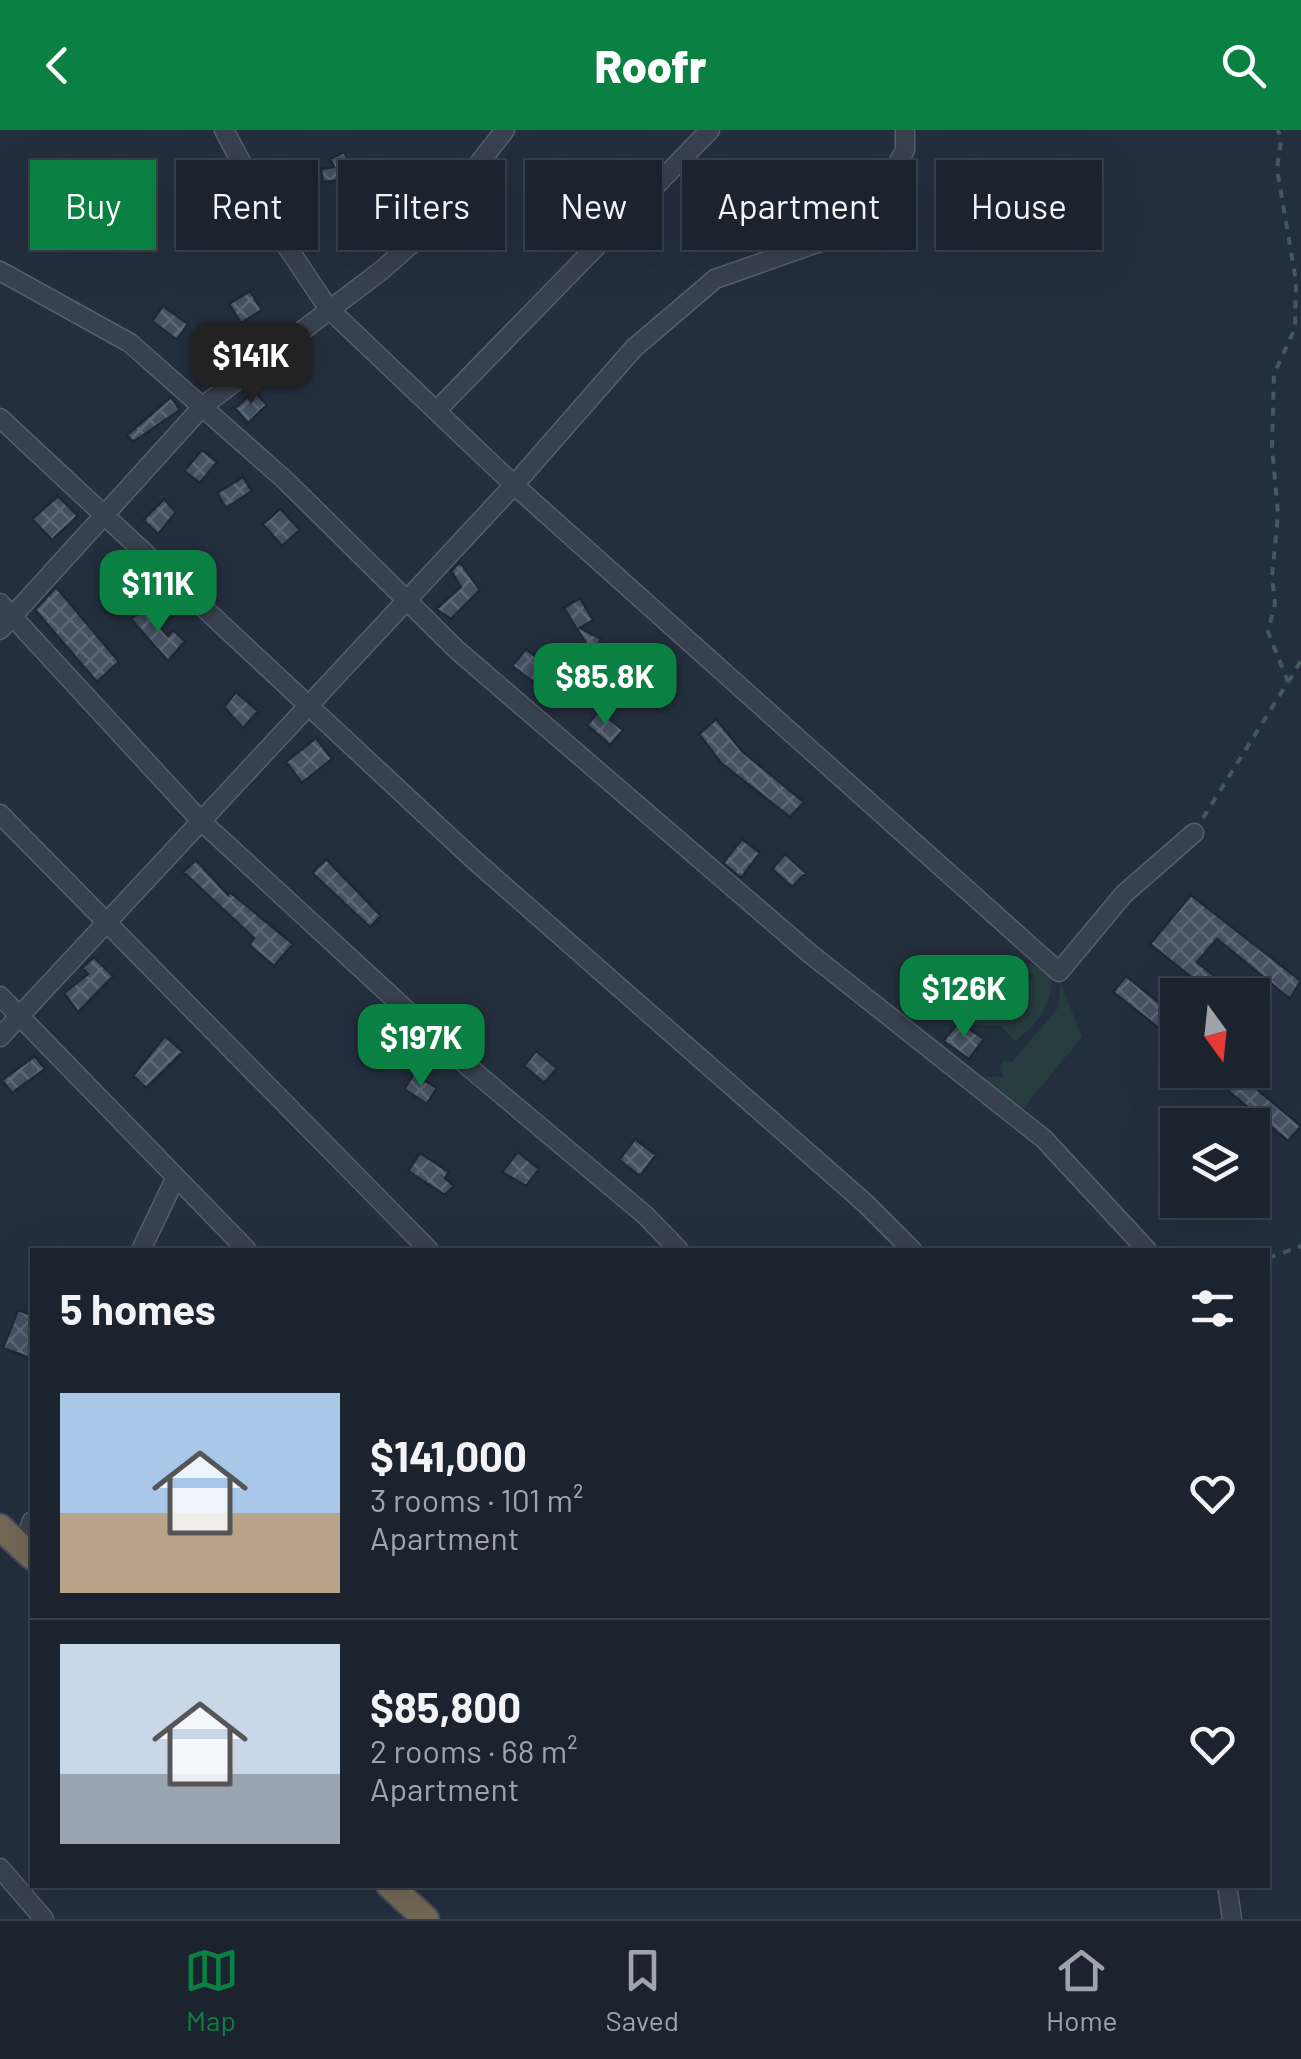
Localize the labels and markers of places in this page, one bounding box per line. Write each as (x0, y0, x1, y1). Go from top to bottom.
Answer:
pin: $141K (181, 322, 321, 407)
pin: $111K (88, 550, 228, 635)
pin: $85.8K (524, 643, 686, 728)
pin: $126K (894, 955, 1034, 1040)
pin: $197K (351, 1004, 491, 1089)

